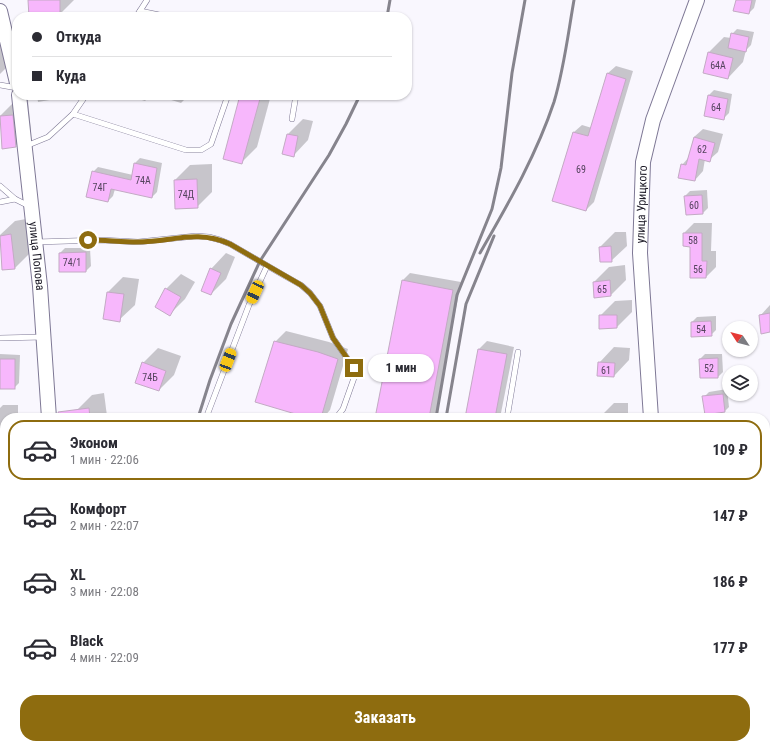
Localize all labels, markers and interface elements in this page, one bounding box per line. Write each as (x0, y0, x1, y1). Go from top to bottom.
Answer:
text: Откуда (56, 28, 101, 46)
house number: 64А (710, 60, 726, 71)
text: Куда (56, 67, 86, 85)
house number: 64 (711, 102, 721, 113)
house number: 62 (697, 144, 707, 155)
house number: 69 (576, 164, 586, 175)
street label: улица Урицкого (633, 165, 650, 244)
house number: 74А (135, 175, 151, 186)
house number: 74Г (93, 182, 107, 193)
house number: 74Д (178, 189, 195, 200)
house number: 60 (689, 200, 699, 211)
street label: улица Попова (26, 221, 47, 291)
route start (79, 231, 97, 249)
house number: 58 (688, 235, 698, 246)
house number: 74/1 (63, 257, 81, 268)
house number: 56 (693, 264, 703, 275)
car (244, 279, 266, 305)
house number: 65 (597, 284, 607, 295)
north arrow (722, 321, 758, 357)
map controls (722, 321, 758, 401)
house number: 54 (696, 324, 706, 335)
car (218, 347, 238, 373)
callout: 1 мин (368, 354, 434, 382)
route end (345, 359, 363, 377)
text: 1 мин (385, 360, 417, 375)
house number: 52 (704, 363, 714, 374)
house number: 61 (601, 365, 611, 376)
button: layers (722, 365, 758, 401)
house number: 74Б (142, 372, 158, 383)
icon: car (22, 432, 58, 468)
text: Эконом (70, 434, 118, 452)
text: 109 ₽ (712, 441, 748, 459)
text: 1 мин · 22:06 (70, 452, 139, 467)
icon: car (22, 498, 58, 534)
text: Комфорт (70, 500, 127, 518)
text: 147 ₽ (712, 507, 748, 525)
text: 2 мин · 22:07 (70, 518, 139, 533)
icon: car (22, 564, 58, 600)
text: XL (70, 566, 86, 584)
text: 186 ₽ (712, 573, 748, 591)
text: 3 мин · 22:08 (70, 584, 139, 599)
icon: car (22, 630, 58, 666)
text: Black (70, 632, 103, 650)
text: 177 ₽ (712, 639, 748, 657)
text: 4 мин · 22:09 (70, 650, 139, 665)
button: Заказать (20, 695, 750, 741)

